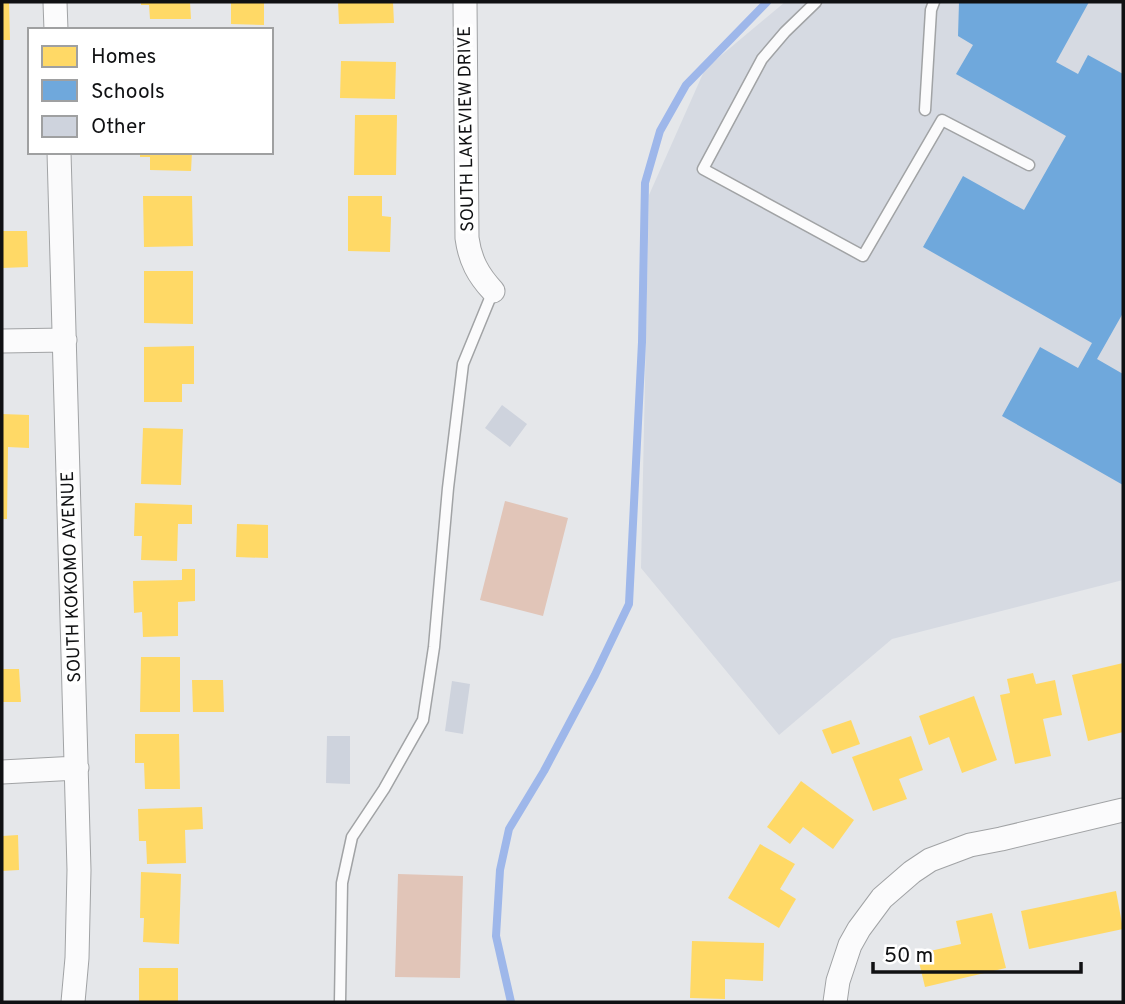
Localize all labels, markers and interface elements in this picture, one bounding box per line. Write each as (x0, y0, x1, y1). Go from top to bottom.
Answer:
street label: SOUTH LAKEVIEW DRIVE (454, 26, 480, 232)
legend (28, 28, 273, 154)
text: Homes (91, 44, 156, 71)
text: Schools (91, 79, 165, 106)
text: Other (91, 114, 146, 141)
street label: SOUTH KOKOMO AVENUE (57, 471, 87, 683)
scale bar (873, 930, 1081, 974)
text: 50 m (884, 943, 933, 970)

